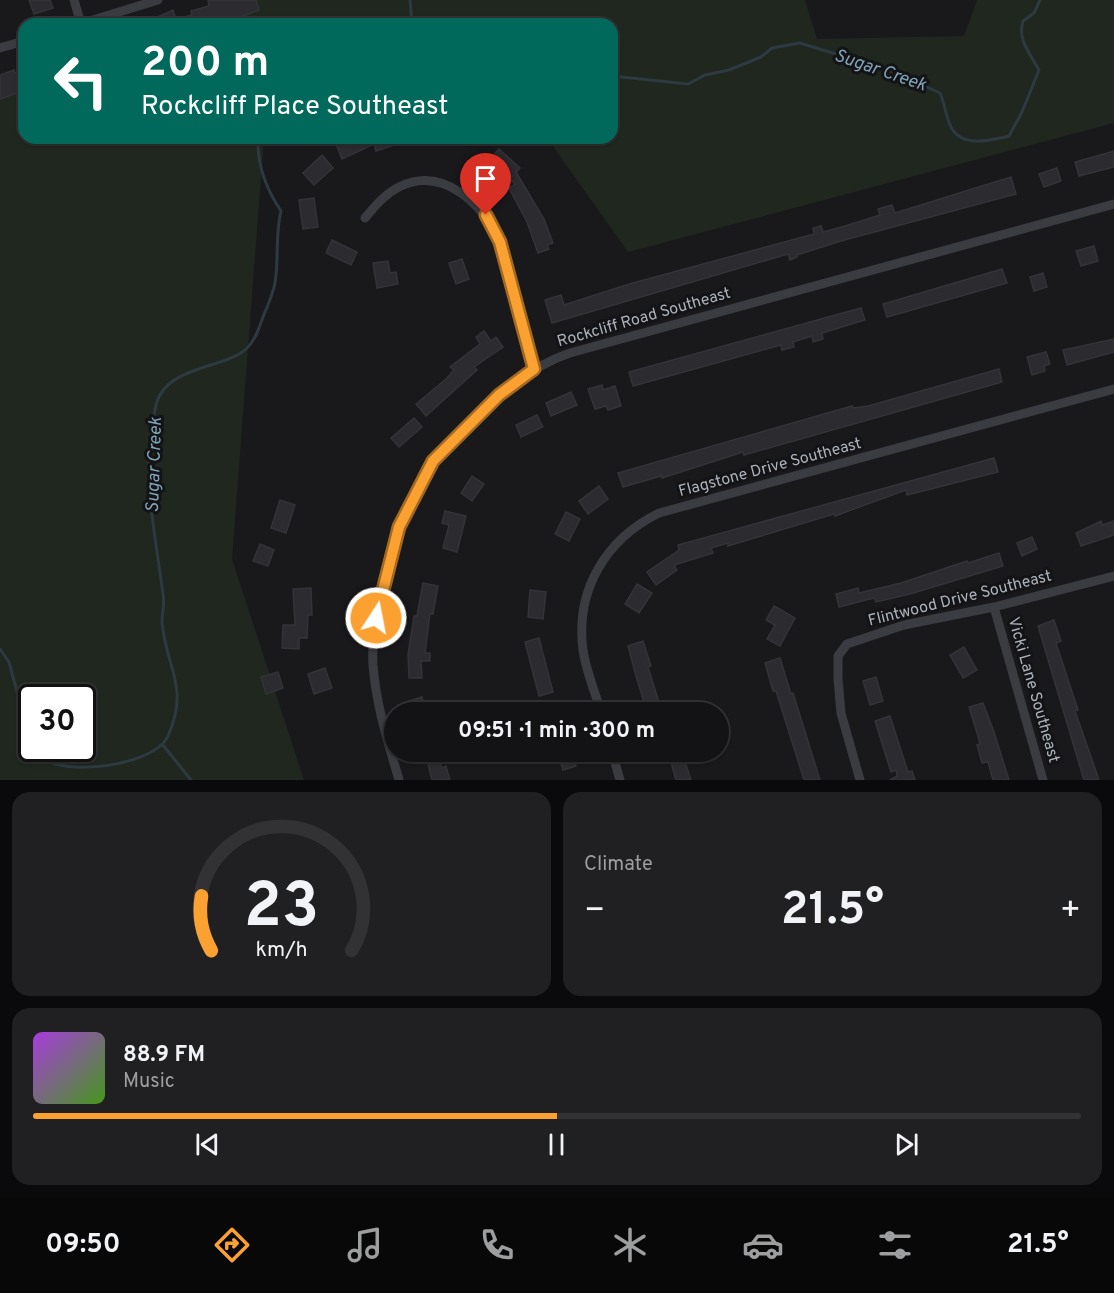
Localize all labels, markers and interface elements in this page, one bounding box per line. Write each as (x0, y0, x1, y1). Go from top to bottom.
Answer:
text: 200 m (141, 38, 269, 91)
icon: left (42, 42, 120, 120)
water label: Sugar Creek (831, 45, 930, 98)
text: Rockcliff Place Southeast (141, 90, 448, 124)
pin (460, 153, 511, 215)
icon: arrive (469, 162, 502, 195)
street label: Rockcliff Road Southeast (555, 284, 733, 352)
water label: Sugar Creek (142, 416, 168, 513)
street label: Flagstone Drive Southeast (676, 434, 864, 502)
street label: Flintwood Drive Southeast (866, 567, 1054, 631)
position arrow (344, 586, 408, 650)
street label: Vicki Lane Southeast (1003, 615, 1063, 765)
speed limit sign: 30 (18, 684, 96, 762)
text: 09:51 · 1 min · 300 m (458, 718, 655, 745)
text: Climate (584, 852, 653, 878)
text: 23 (244, 870, 319, 949)
text: 21.5° (781, 883, 884, 940)
text: − (584, 891, 605, 933)
text: + (1060, 891, 1081, 933)
text: km/h (255, 937, 308, 964)
text: 88.9 FM (123, 1042, 205, 1069)
text: Music (123, 1069, 175, 1095)
icon: previous (191, 1128, 224, 1161)
icon: pause (540, 1128, 573, 1161)
icon: next (890, 1128, 923, 1161)
icon: directions (211, 1224, 253, 1266)
icon: music (344, 1224, 386, 1266)
icon: phone (476, 1224, 518, 1266)
icon: climate (609, 1224, 651, 1266)
icon: car (742, 1224, 784, 1266)
icon: filters (874, 1224, 916, 1266)
text: 09:50 (45, 1228, 120, 1262)
text: 21.5° (1007, 1228, 1069, 1262)

